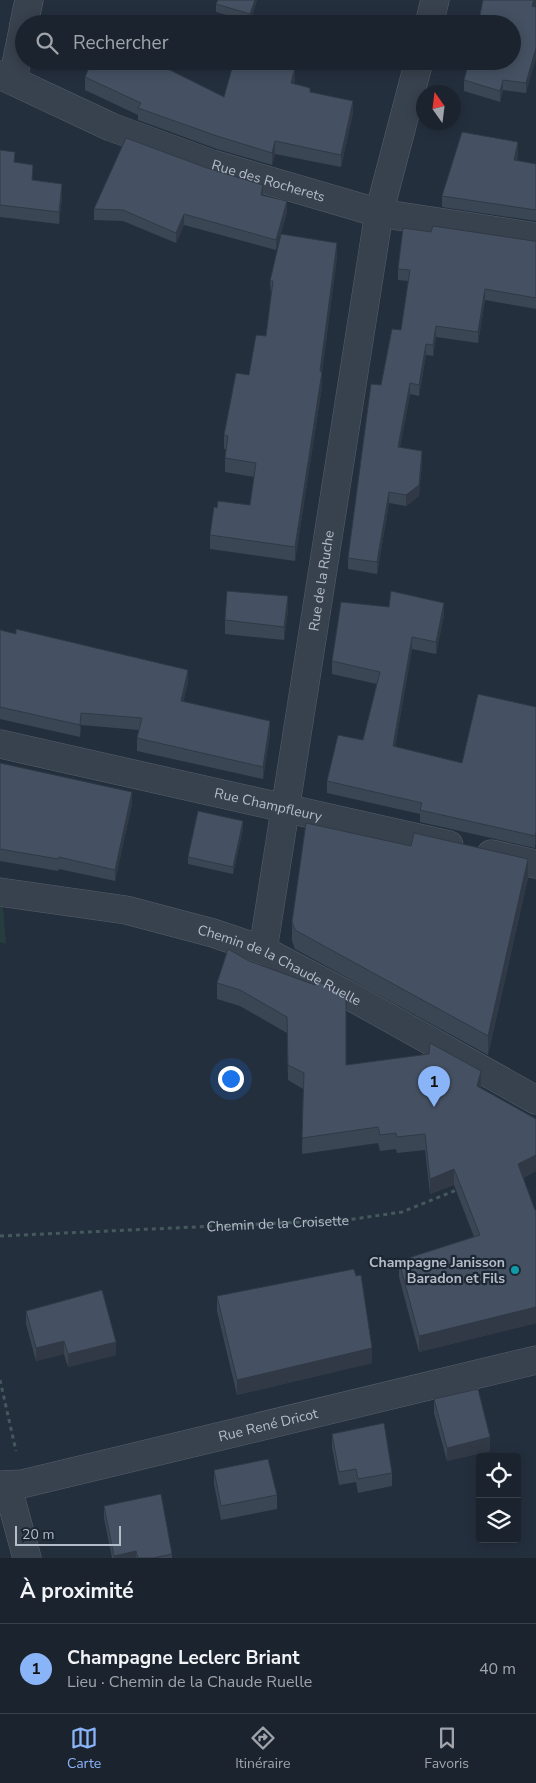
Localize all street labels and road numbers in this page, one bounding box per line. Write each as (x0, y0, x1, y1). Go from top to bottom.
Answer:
street label: Rue des Rocherets (209, 155, 327, 207)
street label: Rue de la Ruche (304, 529, 339, 632)
street label: Rue Champfleury (212, 784, 325, 826)
street label: Chemin de la Chaude Ruelle (196, 920, 364, 1010)
street label: Chemin de la Croisette (206, 1211, 349, 1236)
street label: Rue René Dricot (216, 1404, 320, 1446)

